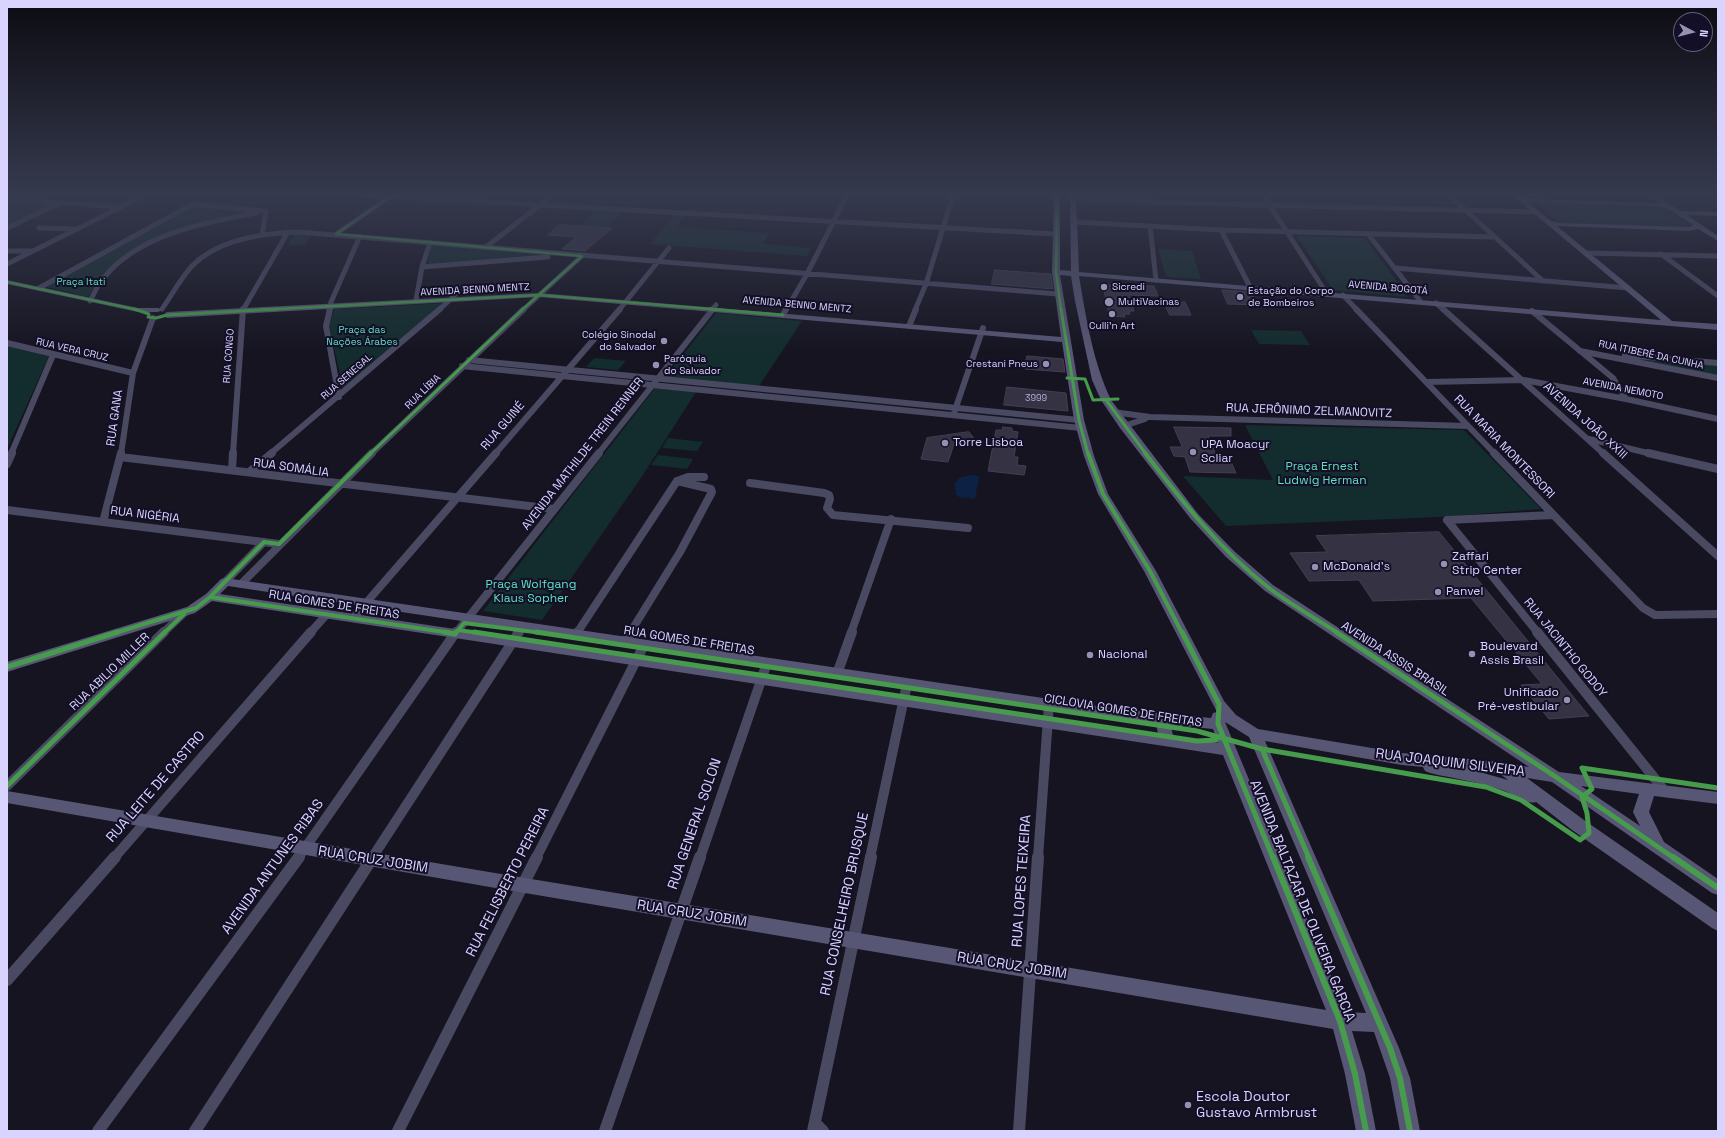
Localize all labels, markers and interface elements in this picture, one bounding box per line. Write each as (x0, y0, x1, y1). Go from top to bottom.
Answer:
north arrow (1673, 12, 1713, 52)
text: N (1697, 29, 1711, 38)
park label: Praça Itati (56, 276, 106, 288)
street label: AVENIDA BOGOTÁ (1348, 279, 1428, 297)
street label: AVENIDA BENNO MENTZ (420, 281, 530, 299)
place label: Sicredi (1112, 281, 1145, 293)
marker: Sicredi (1099, 282, 1109, 292)
place label: Estação do Corpo de Bombeiros (1248, 285, 1333, 308)
marker: Estação do Corpo de Bombeiros (1235, 292, 1245, 302)
street label: AVENIDA BENNO MENTZ (742, 294, 852, 316)
marker: MultiVacinas (1103, 296, 1115, 308)
place label: MultiVacinas (1118, 296, 1179, 308)
marker: Culli'n Art (1107, 309, 1117, 319)
place label: Culli'n Art (1089, 320, 1135, 332)
park label: Praça das Nações Árabes (326, 324, 398, 348)
street label: RUA CONGO (221, 328, 237, 384)
place label: Colégio Sinodal do Salvador (582, 329, 656, 352)
street label: RUA VERA CRUZ (35, 336, 109, 364)
marker: Colégio Sinodal do Salvador (659, 336, 669, 346)
street label: RUA ITIBERÊ DA CUNHA (1597, 338, 1705, 372)
street label: RUA SENEGAL (319, 351, 375, 403)
place label: Paróquia do Salvador (664, 353, 721, 376)
place label: Crestani Pneus (966, 358, 1038, 370)
marker: Crestani Pneus (1041, 359, 1051, 369)
marker: Paróquia do Salvador (651, 360, 661, 370)
street label: RUA LÍBIA (403, 372, 443, 412)
street label: AVENIDA MATHILDE TREIN RENNER (519, 375, 647, 533)
street label: AVENIDA NEMOTO (1582, 375, 1664, 403)
street label: AVENIDA JOÃO XXIII (1540, 380, 1630, 462)
street label: RUA GANA (104, 389, 126, 447)
street label: RUA MARIA MONTESSORI (1451, 392, 1557, 502)
house number: 3999 (1025, 394, 1047, 404)
street label: RUA GUINÉ (478, 399, 528, 453)
street label: RUA JERÔNIMO ZELMANOVITZ (1226, 401, 1392, 421)
place label: Torre Lisboa (953, 436, 1023, 450)
marker: Torre Lisboa (940, 438, 950, 448)
place label: UPA Moacyr Scliar (1201, 438, 1270, 466)
marker: UPA Moacyr Scliar (1188, 447, 1198, 457)
street label: RUA SOMÁLIA (252, 456, 330, 480)
park label: Praça Ernest Ludwig Herman (1278, 460, 1366, 488)
street label: RUA NIGÉRIA (110, 504, 180, 526)
place label: Zaffari Strip Center (1452, 550, 1522, 578)
marker: Zaffari Strip Center (1439, 559, 1449, 569)
place label: McDonald's (1323, 560, 1390, 574)
marker: McDonald's (1310, 562, 1320, 572)
park label: Praça Wolfgang Klaus Sopher (486, 578, 576, 606)
place label: Panvel (1446, 585, 1483, 599)
marker: Panvel (1433, 587, 1443, 597)
street label: RUA GOMES DE FREITAS (268, 588, 400, 622)
street label: RUA JACINTHO GODOY (1521, 595, 1609, 701)
street label: AVENIDA ASSIS BRASIL (1338, 619, 1452, 699)
street label: RUA GOMES DE FREITAS (623, 624, 755, 658)
street label: RUA ABILIO MILLER (67, 630, 153, 714)
place label: Boulevard Assis Brasil (1480, 640, 1544, 668)
place label: Nacional (1098, 648, 1147, 662)
marker: Boulevard Assis Brasil (1467, 649, 1477, 659)
marker: Nacional (1085, 650, 1095, 660)
place label: Unificado Pré-vestibular (1478, 686, 1559, 714)
street label: CICLOVIA GOMES DE FREITAS (1043, 691, 1203, 731)
marker: Unificado Pré-vestibular (1562, 695, 1572, 705)
street label: RUA LEITE DE CASTRO (103, 728, 209, 846)
street label: RUA JOAQUIM SILVEIRA (1374, 745, 1526, 781)
street label: RUA GENERAL SOLON (665, 756, 725, 892)
street label: AVENIDA BALTAZAR DE OLIVEIRA GARCIA (1246, 778, 1358, 1024)
street label: AVENIDA ANTUNES RIBAS (218, 796, 328, 938)
street label: RUA FELISBERTO PEREIRA (463, 804, 553, 960)
street label: RUA CONSELHEIRO BRUSQUE (817, 811, 873, 997)
street label: RUA LOPES TEIXEIRA (1009, 814, 1035, 948)
street label: RUA CRUZ JOBIM (317, 843, 429, 877)
street label: RUA CRUZ JOBIM (636, 897, 748, 931)
street label: RUA CRUZ JOBIM (956, 949, 1068, 983)
place label: Escola Doutor Gustavo Armbrust (1196, 1089, 1317, 1122)
marker: Escola Doutor Gustavo Armbrust (1183, 1100, 1193, 1110)

